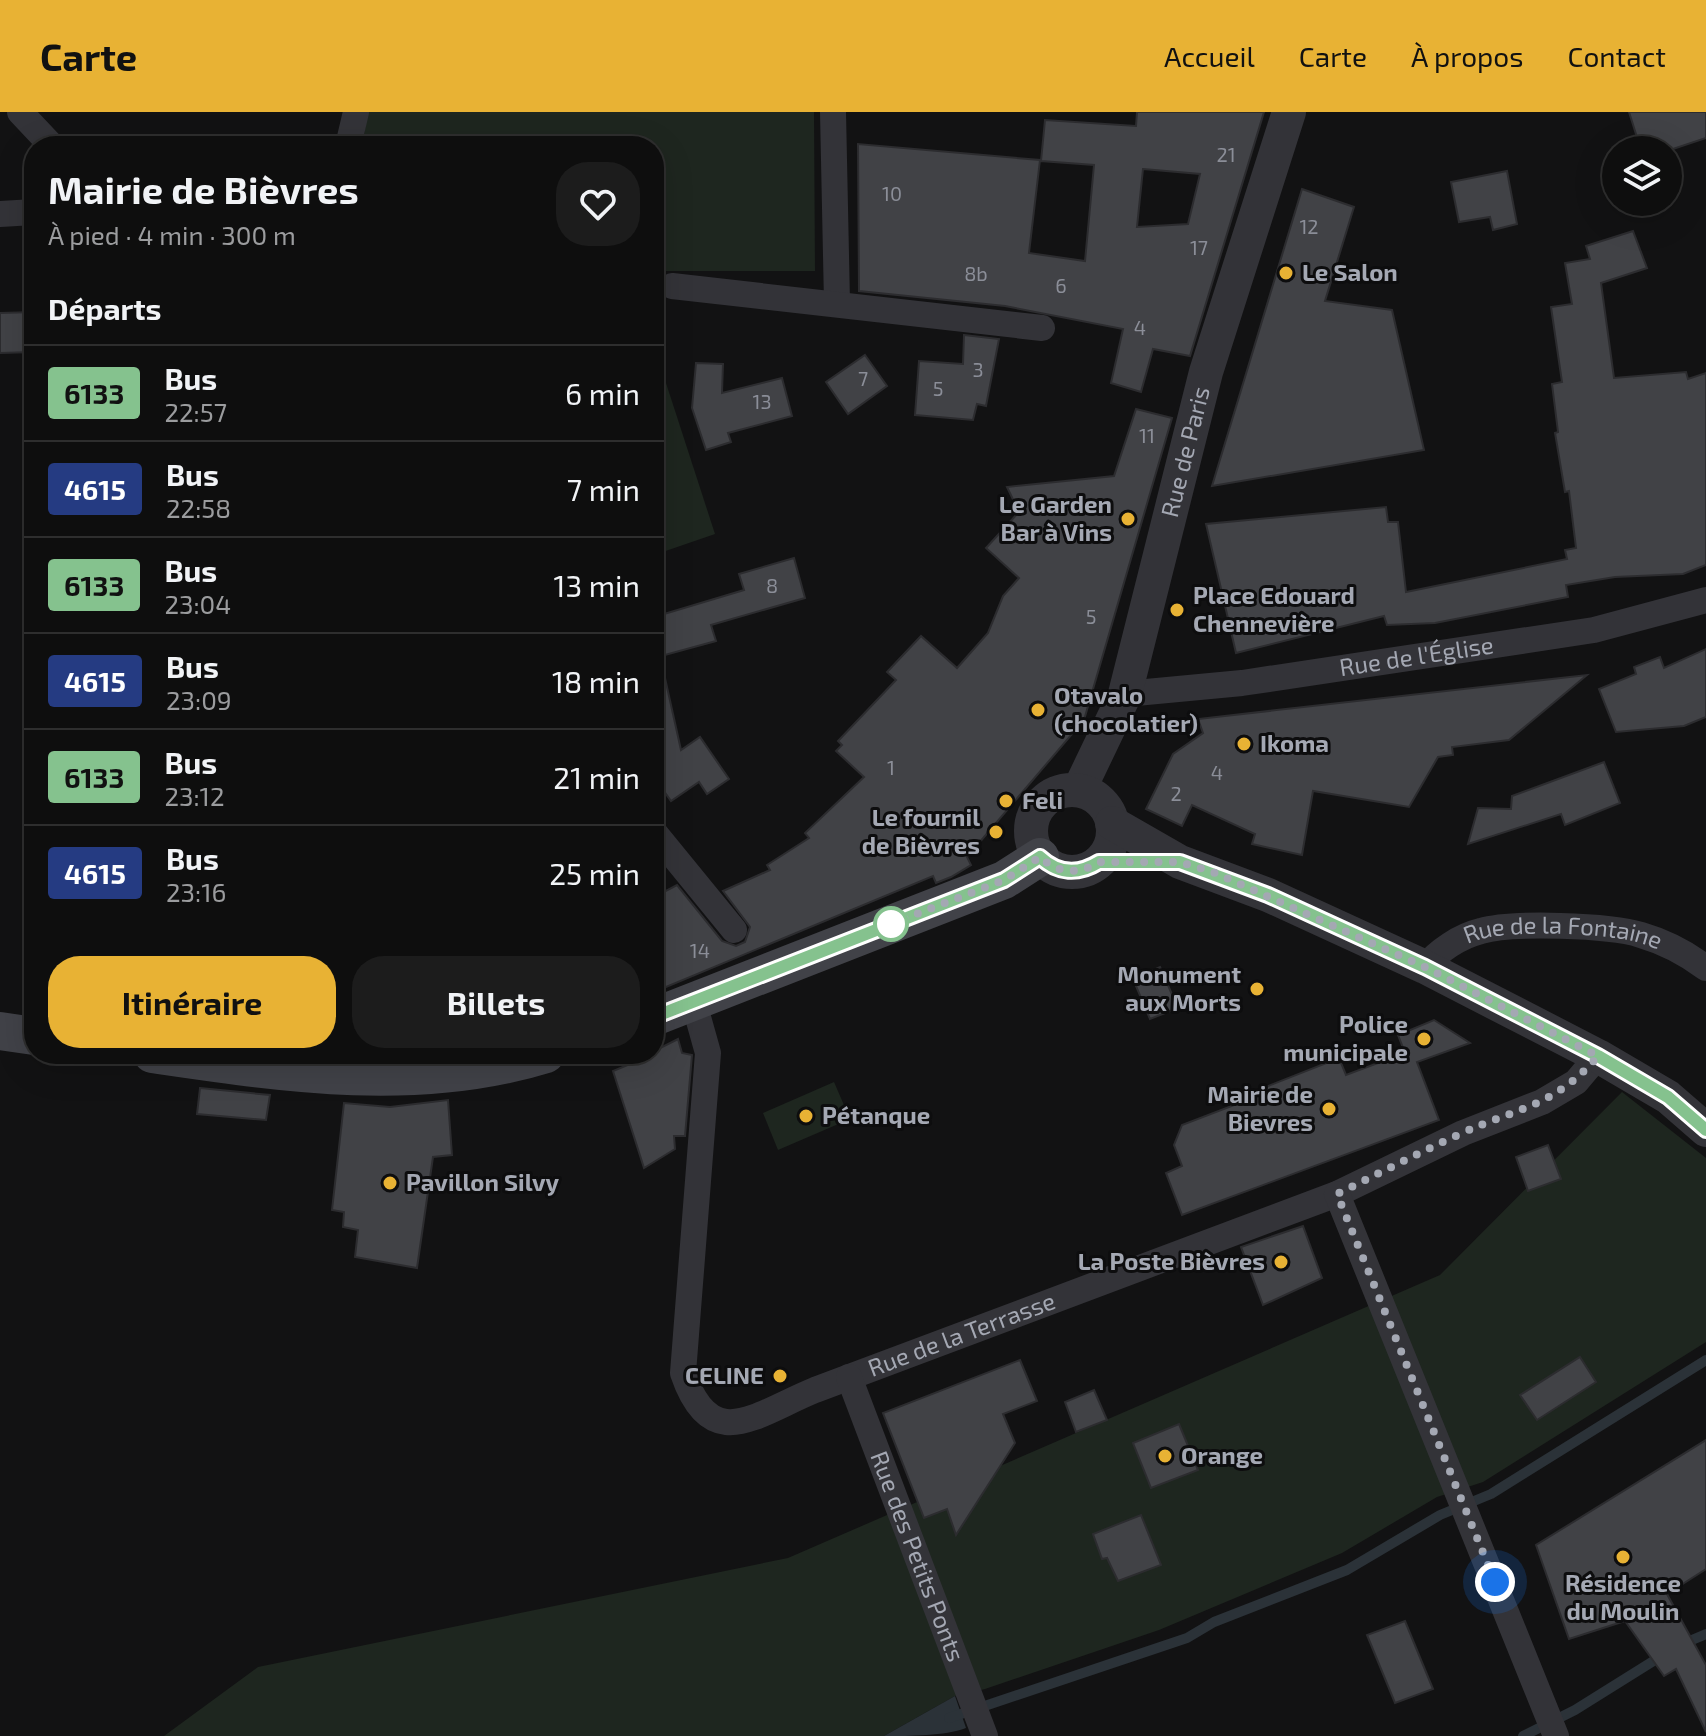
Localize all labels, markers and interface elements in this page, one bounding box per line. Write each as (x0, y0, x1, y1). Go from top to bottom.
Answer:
text: Carte (40, 33, 137, 79)
text: Accueil (1164, 39, 1255, 73)
text: Carte (1299, 39, 1367, 73)
text: À propos (1411, 39, 1523, 73)
text: Contact (1567, 39, 1666, 73)
map controls (1602, 136, 1682, 216)
button: layers (1602, 136, 1682, 216)
house number: 21 (1216, 142, 1236, 166)
button: heart (556, 162, 640, 246)
text: Mairie de Bièvres (48, 166, 359, 212)
house number: 10 (882, 181, 902, 205)
house number: 12 (1299, 214, 1319, 238)
text: À pied · 4 min · 300 m (48, 219, 296, 250)
house number: 17 (1190, 235, 1208, 259)
place label: Le Salon (1302, 257, 1398, 286)
house number: 8b (964, 261, 988, 285)
marker: Le Salon (1277, 264, 1295, 282)
house number: 6 (1055, 273, 1067, 297)
text: Départs (48, 290, 162, 326)
house number: 4 (1134, 315, 1146, 339)
house number: 3 (972, 357, 984, 381)
text: Bus (164, 360, 217, 396)
house number: 7 (858, 366, 868, 390)
text: 6 min (565, 375, 640, 411)
text: 6133 (64, 376, 124, 410)
house number: 5 (933, 376, 943, 400)
street label: Rue de Paris (1154, 383, 1215, 520)
house number: 13 (752, 389, 772, 413)
text: 22:57 (164, 396, 227, 427)
house number: 11 (1139, 423, 1155, 447)
text: Bus (166, 456, 219, 492)
text: 7 min (567, 471, 640, 507)
text: 4615 (64, 472, 126, 506)
place label: Le Garden Bar à Vins (999, 489, 1112, 546)
text: 22:58 (166, 492, 231, 523)
marker: Le Garden Bar à Vins (1119, 510, 1137, 528)
text: Bus (164, 552, 217, 588)
text: 13 min (554, 567, 640, 603)
text: 6133 (64, 568, 124, 602)
house number: 8 (766, 573, 778, 597)
place label: Place Edouard Chennevière (1193, 580, 1355, 637)
text: 23:04 (164, 588, 231, 619)
marker: Place Edouard Chennevière (1168, 601, 1186, 619)
house number: 5 (1086, 604, 1096, 628)
street label: Rue de l'Église (1337, 629, 1495, 681)
text: Bus (166, 648, 219, 684)
text: 18 min (552, 663, 640, 699)
text: 4615 (64, 664, 126, 698)
place label: Otavalo (chocolatier) (1054, 680, 1198, 737)
text: 23:09 (166, 684, 232, 715)
marker: Otavalo (chocolatier) (1029, 701, 1047, 719)
place label: Ikoma (1260, 728, 1329, 757)
marker: Ikoma (1235, 735, 1253, 753)
text: Bus (164, 744, 217, 780)
house number: 1 (887, 755, 895, 779)
text: 21 min (553, 759, 640, 795)
text: 6133 (64, 760, 124, 794)
house number: 4 (1211, 760, 1223, 784)
text: 23:12 (164, 780, 225, 811)
house number: 2 (1170, 781, 1182, 805)
place label: Feli (1022, 785, 1063, 814)
marker: Feli (997, 792, 1015, 810)
place label: Le fournil de Bièvres (862, 802, 980, 859)
marker: Le fournil de Bièvres (987, 823, 1005, 841)
text: Bus (166, 840, 219, 876)
text: 25 min (549, 855, 640, 891)
text: 4615 (64, 856, 126, 890)
text: 23:16 (166, 876, 226, 907)
unlabelled marker (874, 907, 908, 941)
street label: Rue de la Fontaine (1459, 910, 1667, 954)
house number: 14 (690, 938, 710, 962)
button: Itinéraire (48, 956, 336, 1048)
button: Billets (352, 956, 640, 1048)
place label: Monument aux Morts (1117, 959, 1241, 1016)
marker: Monument aux Morts (1248, 980, 1266, 998)
place label: Police municipale (1283, 1009, 1408, 1066)
marker: Police municipale (1415, 1030, 1433, 1048)
place label: Mairie de Bievres (1207, 1079, 1313, 1136)
place label: Pétanque (822, 1100, 930, 1129)
marker: Mairie de Bievres (1320, 1100, 1338, 1118)
marker: Pétanque (797, 1107, 815, 1125)
place label: Pavillon Silvy (406, 1167, 560, 1196)
marker: Pavillon Silvy (381, 1174, 399, 1192)
place label: La Poste Bièvres (1078, 1246, 1265, 1275)
marker: La Poste Bièvres (1272, 1253, 1290, 1271)
street label: Rue de la Terrasse (864, 1285, 1059, 1382)
place label: CELINE (685, 1360, 764, 1389)
marker: CELINE (771, 1367, 789, 1385)
place label: Orange (1181, 1440, 1263, 1469)
street label: Rue des Petits Ponts (865, 1447, 971, 1665)
marker: Orange (1156, 1447, 1174, 1465)
marker: Résidence du Moulin (1614, 1548, 1632, 1566)
your location (1475, 1562, 1515, 1602)
place label: Résidence du Moulin (1565, 1568, 1681, 1625)

